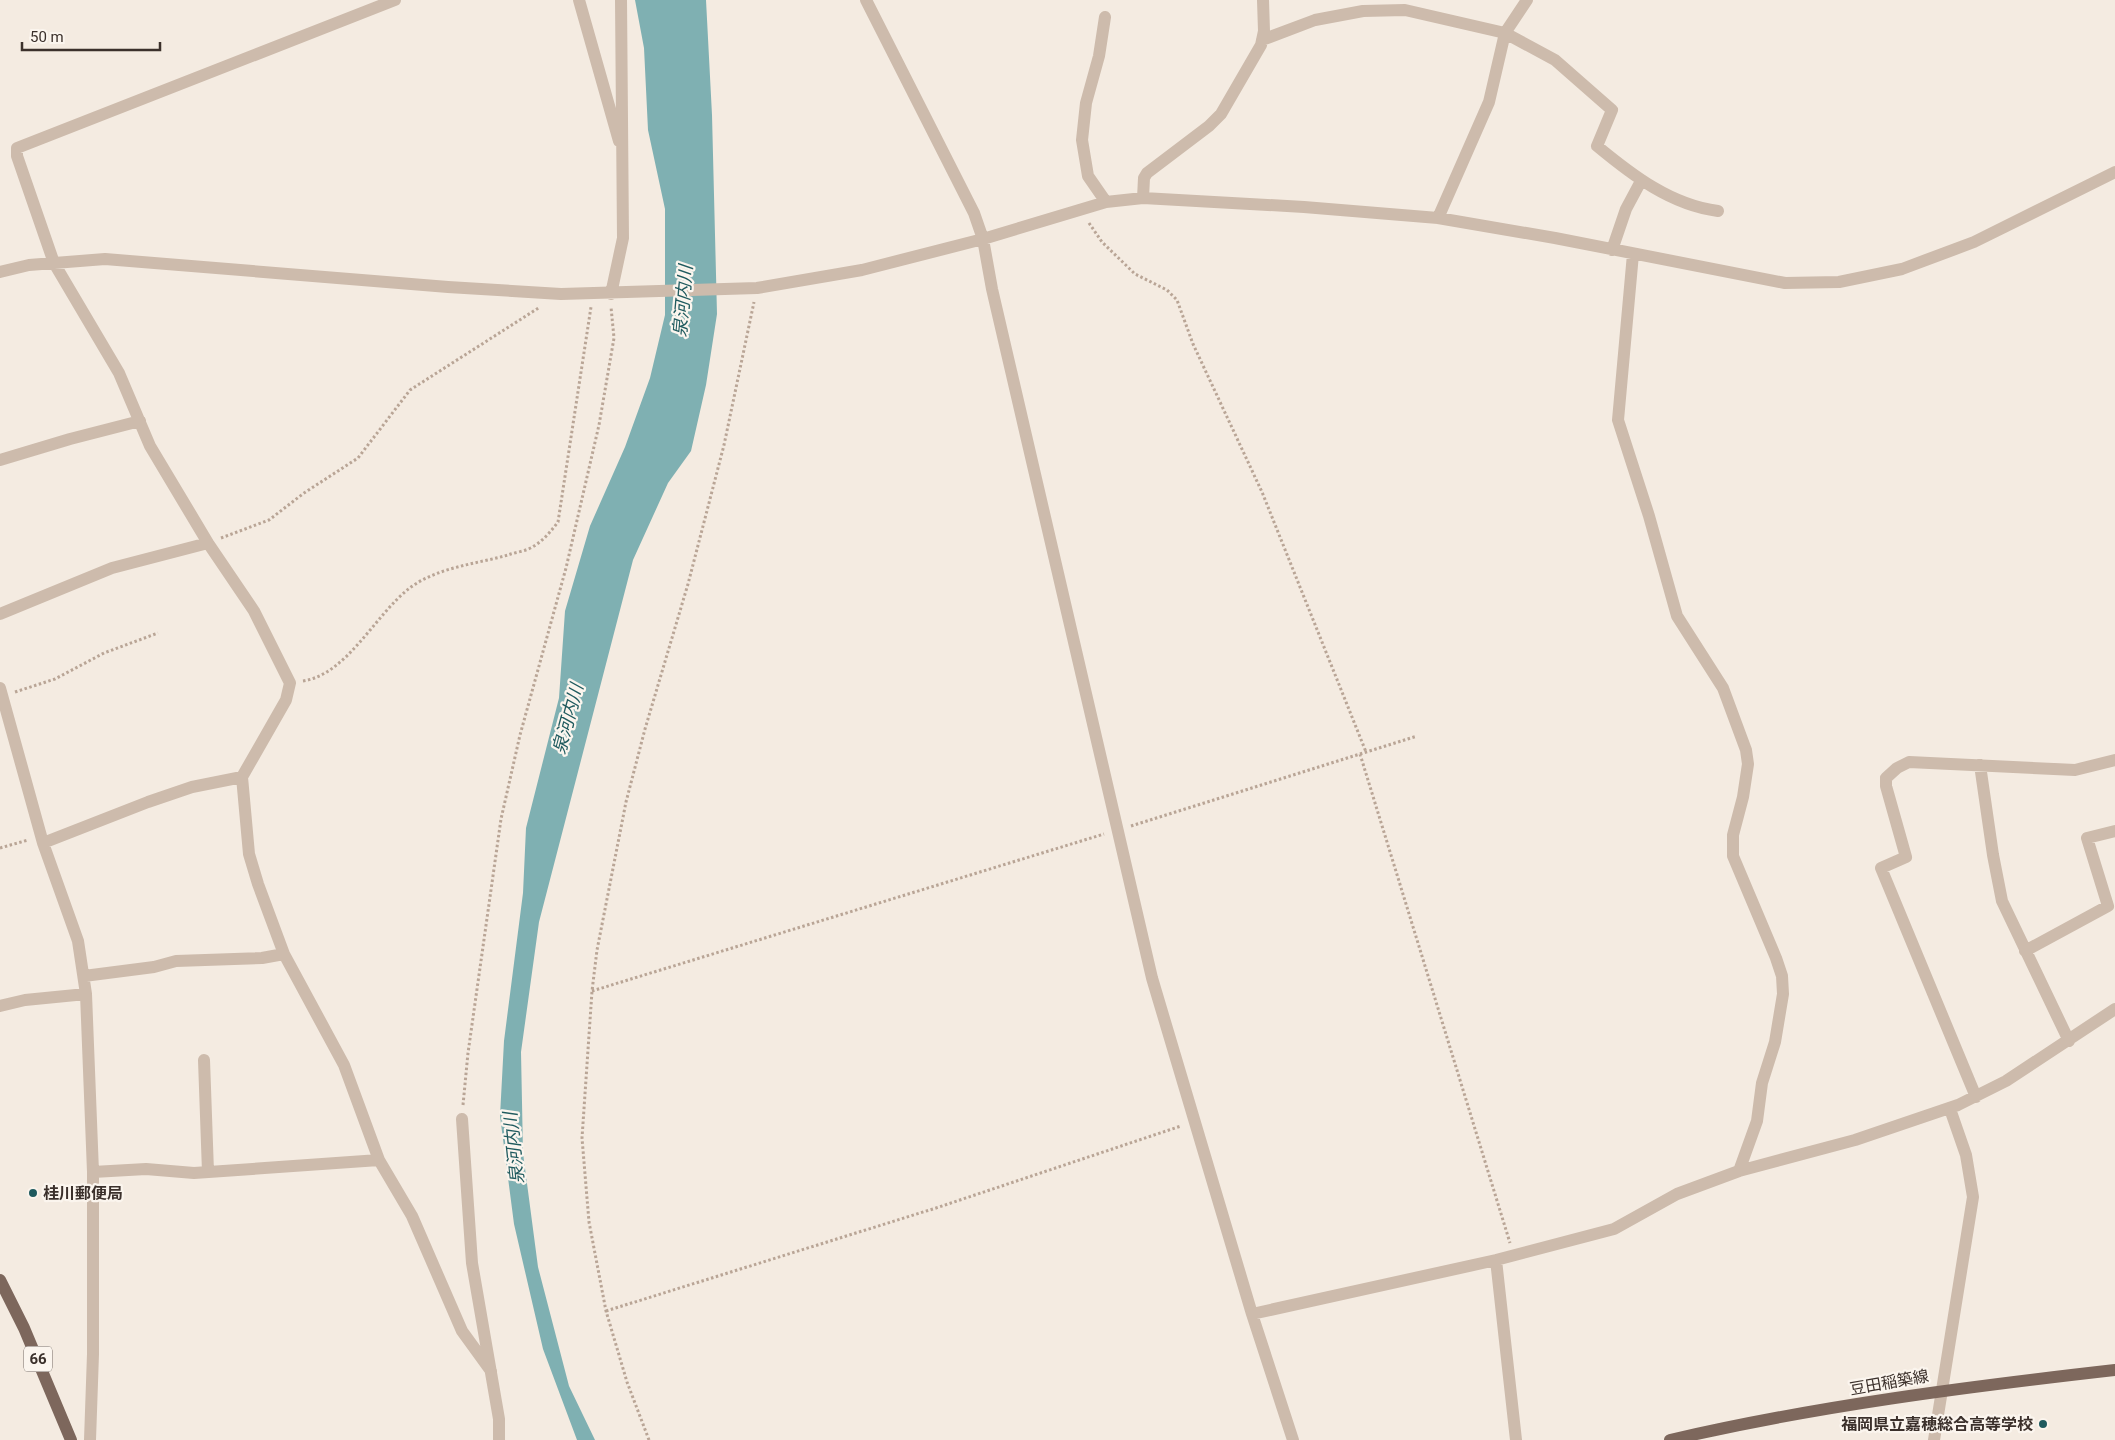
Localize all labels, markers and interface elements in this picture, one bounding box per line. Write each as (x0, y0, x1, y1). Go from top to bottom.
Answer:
scale bar (22, 20, 160, 52)
text: 50 m (30, 28, 64, 46)
water label: 泉河内川 (669, 262, 696, 338)
water label: 泉河内川 (548, 679, 587, 756)
water label: 泉河内川 (499, 1109, 528, 1185)
place label: 桂川郵便局 (43, 1184, 123, 1203)
marker: 桂川郵便局 (27, 1187, 39, 1199)
road number: 66 (24, 1346, 52, 1372)
street label: 豆田稲築線 (1848, 1366, 1930, 1399)
place label: 福岡県立嘉穂総合高等学校 (1841, 1415, 2033, 1434)
marker: 福岡県立嘉穂総合高等学校 (2037, 1418, 2049, 1430)

